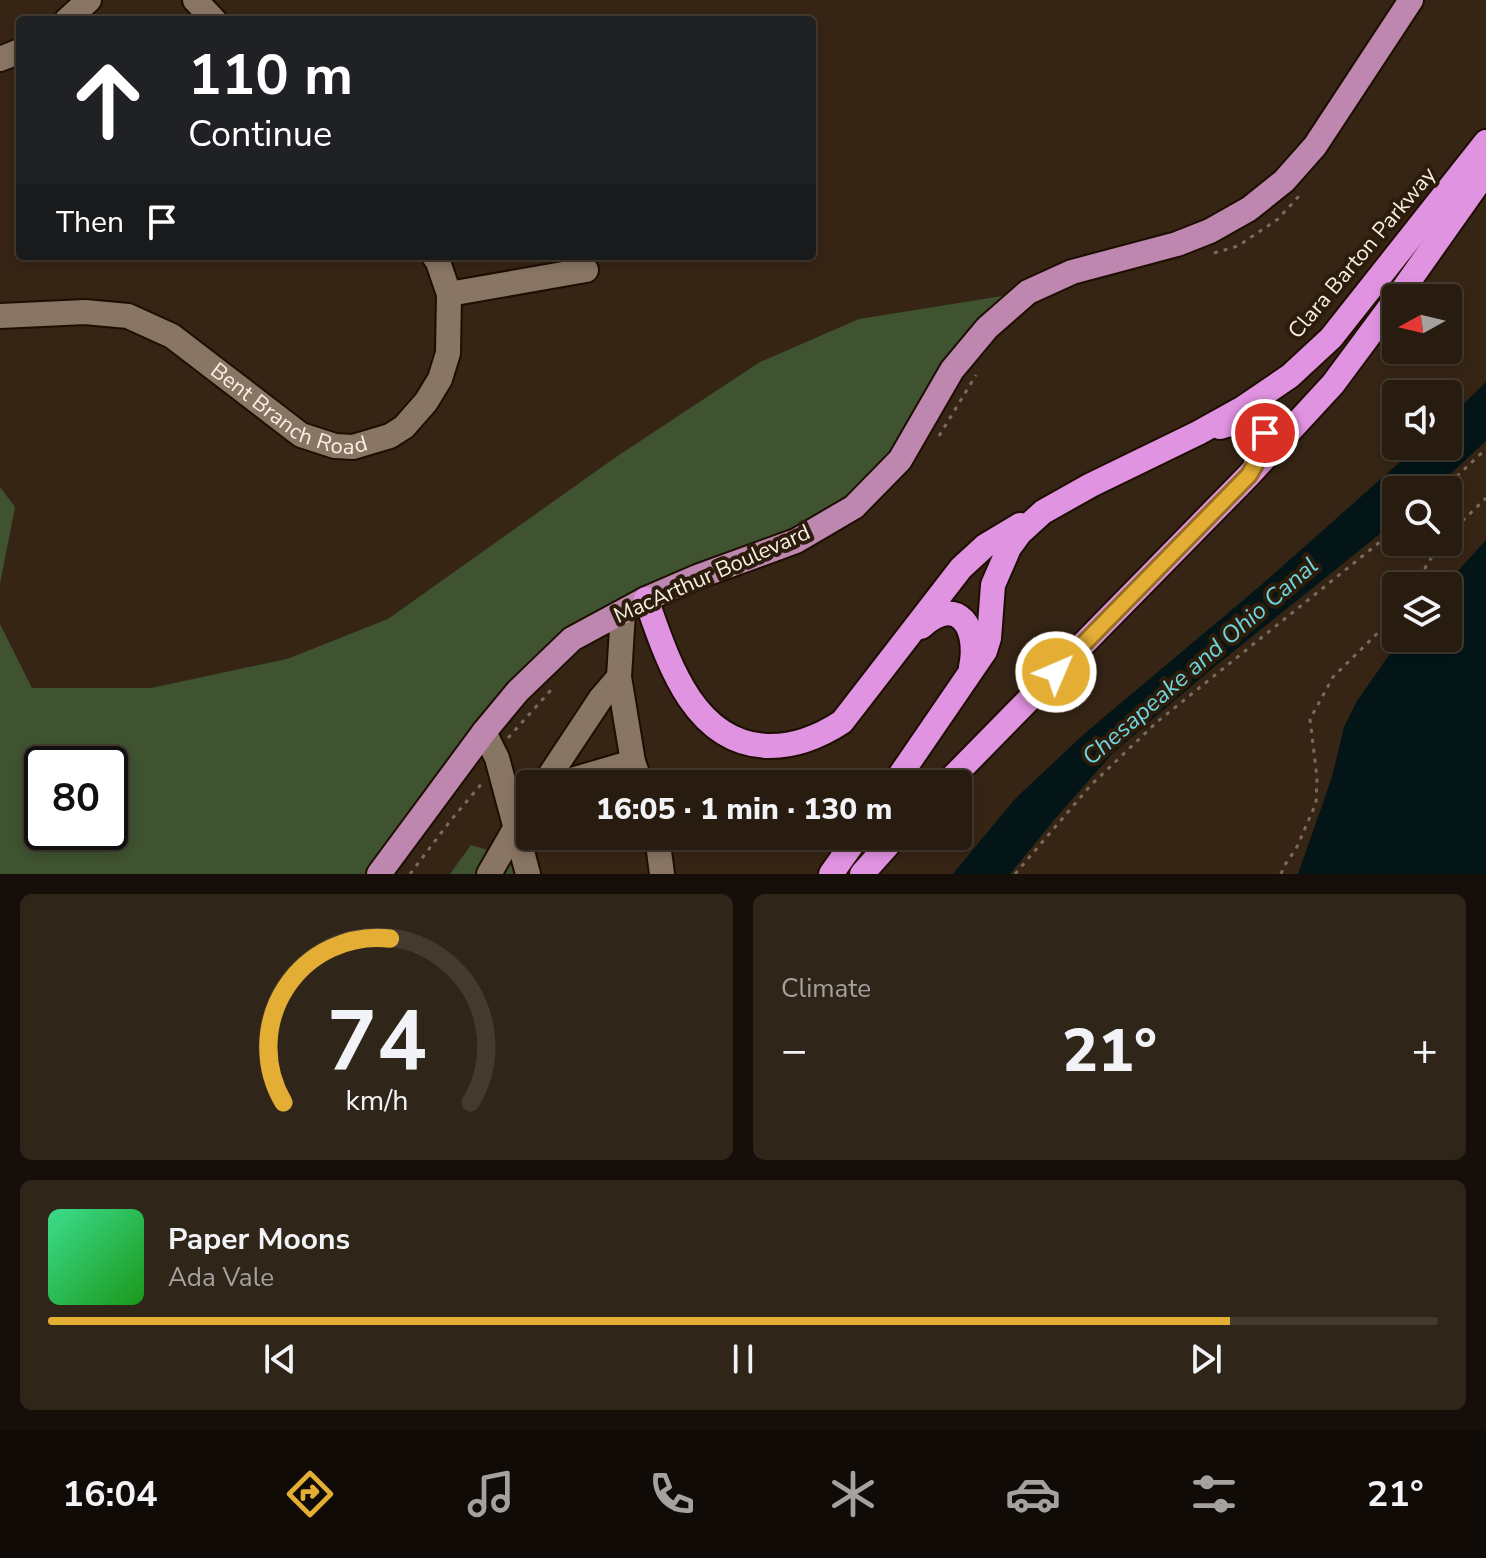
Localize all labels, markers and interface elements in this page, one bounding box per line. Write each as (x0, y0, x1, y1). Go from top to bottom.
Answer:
text: 110 m (188, 37, 353, 114)
icon: ahead (56, 48, 160, 152)
text: Continue (188, 110, 332, 159)
street label: Clara Barton Parkway (1281, 160, 1443, 345)
icon: arrive (140, 200, 184, 244)
text: Then (56, 202, 124, 243)
north arrow (1382, 284, 1462, 364)
map controls (1382, 284, 1462, 652)
street label: Bent Branch Road (204, 356, 371, 462)
button: sound (1382, 380, 1462, 460)
pin (1231, 399, 1299, 467)
icon: arrive (1243, 411, 1287, 455)
button: search (1382, 476, 1462, 556)
street label: MacArthur Boulevard (609, 517, 815, 631)
water label: Chesapeake and Ohio Canal (1075, 550, 1325, 772)
button: layers (1382, 572, 1462, 652)
position arrow (1014, 630, 1098, 714)
speed limit sign: 80 (24, 746, 128, 850)
text: 16:05 · 1 min · 130 m (596, 789, 892, 830)
text: Climate (781, 971, 871, 1006)
text: 74 (327, 985, 426, 1098)
text: 21° (1062, 1010, 1157, 1092)
text: − (781, 1021, 807, 1081)
text: + (1412, 1021, 1438, 1081)
text: km/h (345, 1081, 408, 1120)
text: Paper Moons (168, 1219, 350, 1260)
text: Ada Vale (168, 1260, 274, 1295)
icon: previous (258, 1337, 302, 1381)
icon: pause (721, 1337, 765, 1381)
icon: next (1184, 1337, 1228, 1381)
icon: directions (282, 1466, 338, 1522)
icon: music (463, 1466, 519, 1522)
icon: phone (644, 1466, 700, 1522)
icon: climate (825, 1466, 881, 1522)
icon: car (1005, 1466, 1061, 1522)
icon: filters (1186, 1466, 1242, 1522)
text: 16:04 (62, 1470, 158, 1519)
text: 21° (1367, 1470, 1424, 1519)

